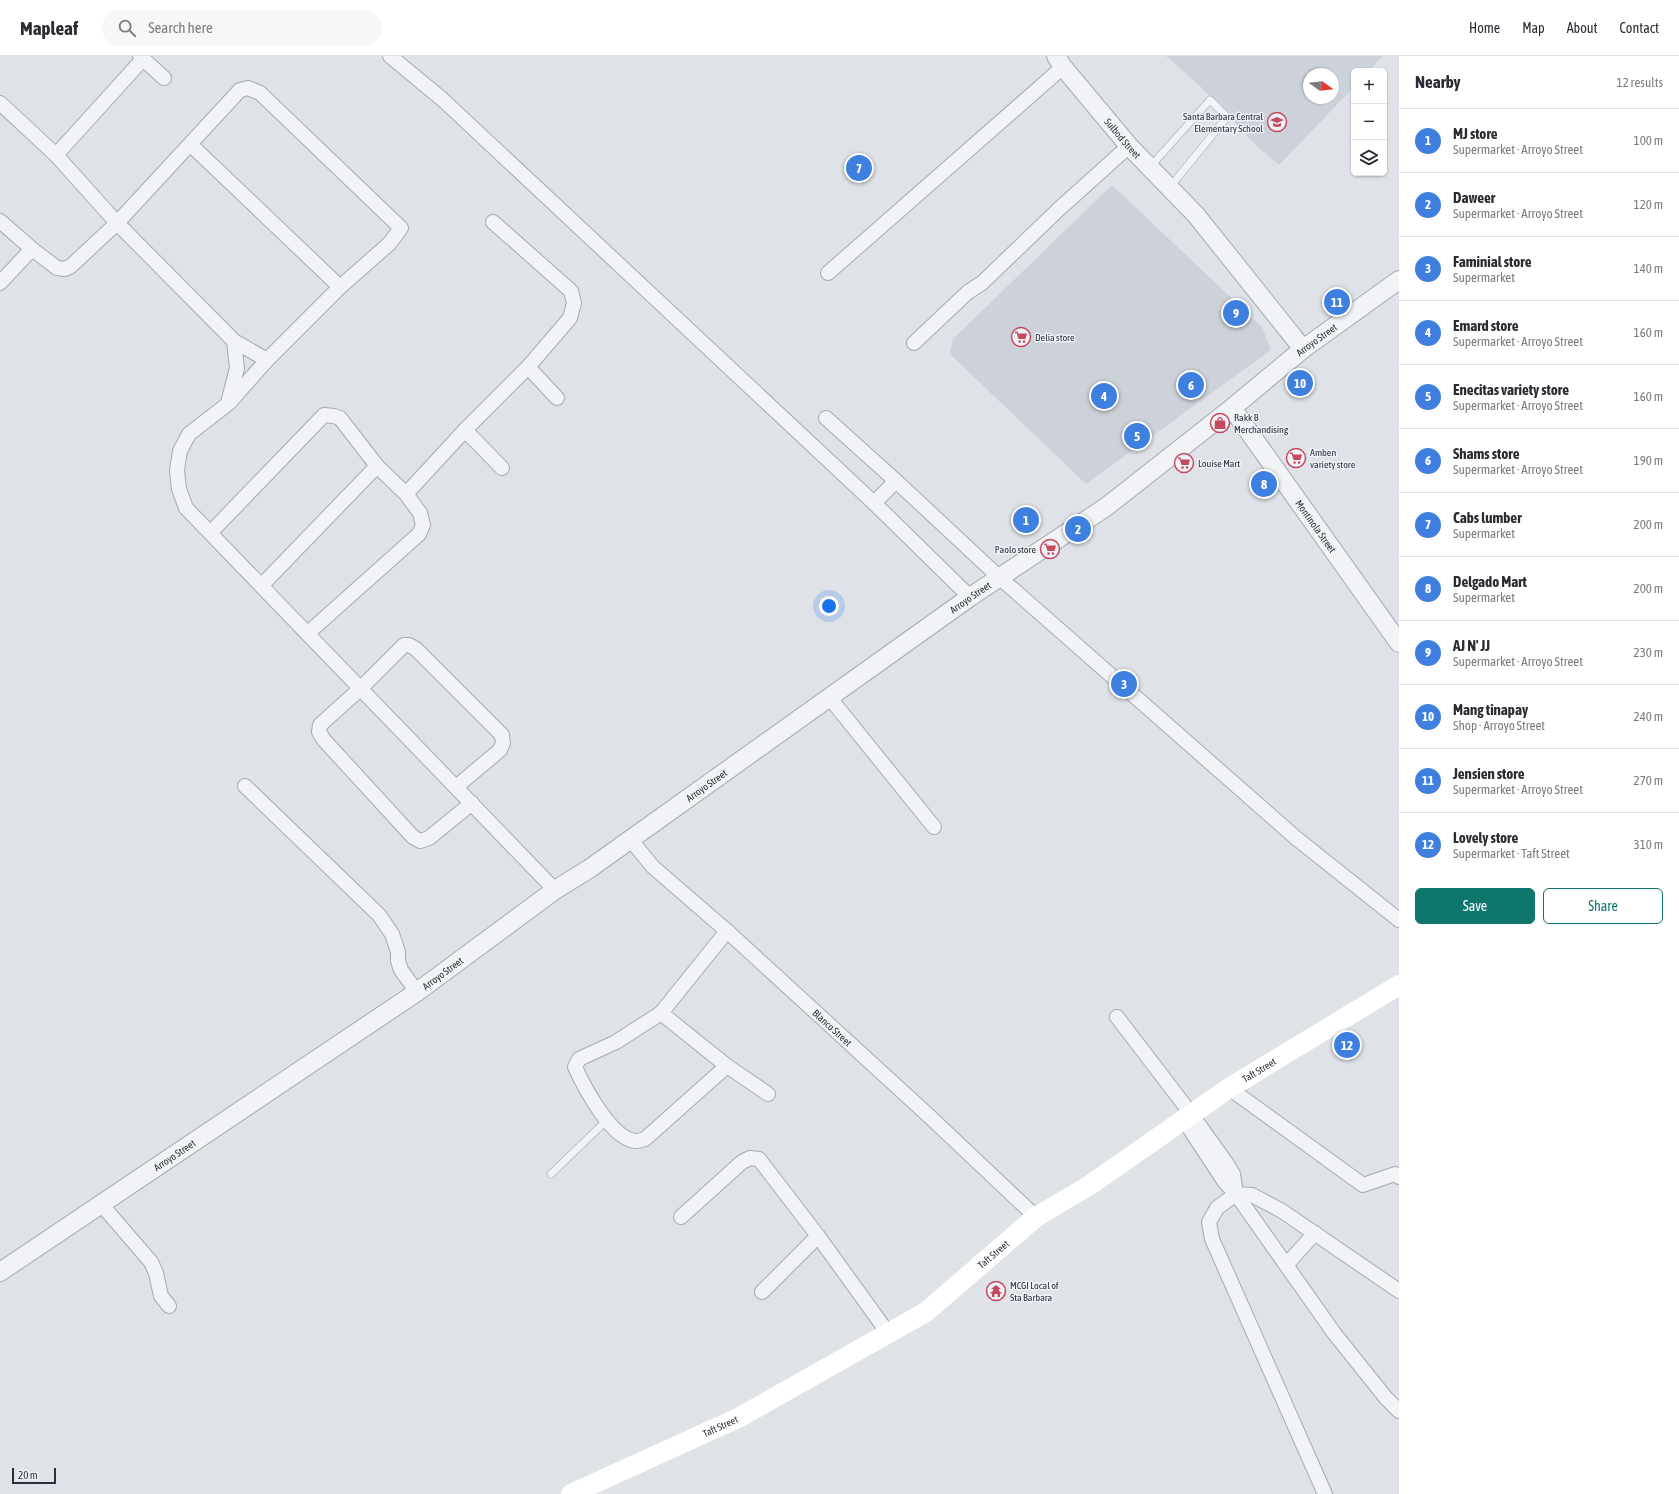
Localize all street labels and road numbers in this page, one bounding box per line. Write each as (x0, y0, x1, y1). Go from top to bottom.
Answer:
street label: Sulbod Street (1102, 116, 1143, 161)
street label: Arroyo Street (1294, 321, 1339, 358)
street label: Montinola Street (1293, 498, 1338, 555)
street label: Arroyo Street (948, 580, 993, 616)
street label: Arroyo Street (684, 767, 729, 804)
street label: Arroyo Street (420, 955, 465, 992)
street label: Blanco Street (810, 1007, 854, 1048)
street label: Taft Street (1240, 1056, 1278, 1085)
street label: Arroyo Street (152, 1137, 198, 1173)
street label: Taft Street (976, 1238, 1011, 1271)
street label: Taft Street (701, 1414, 740, 1439)

